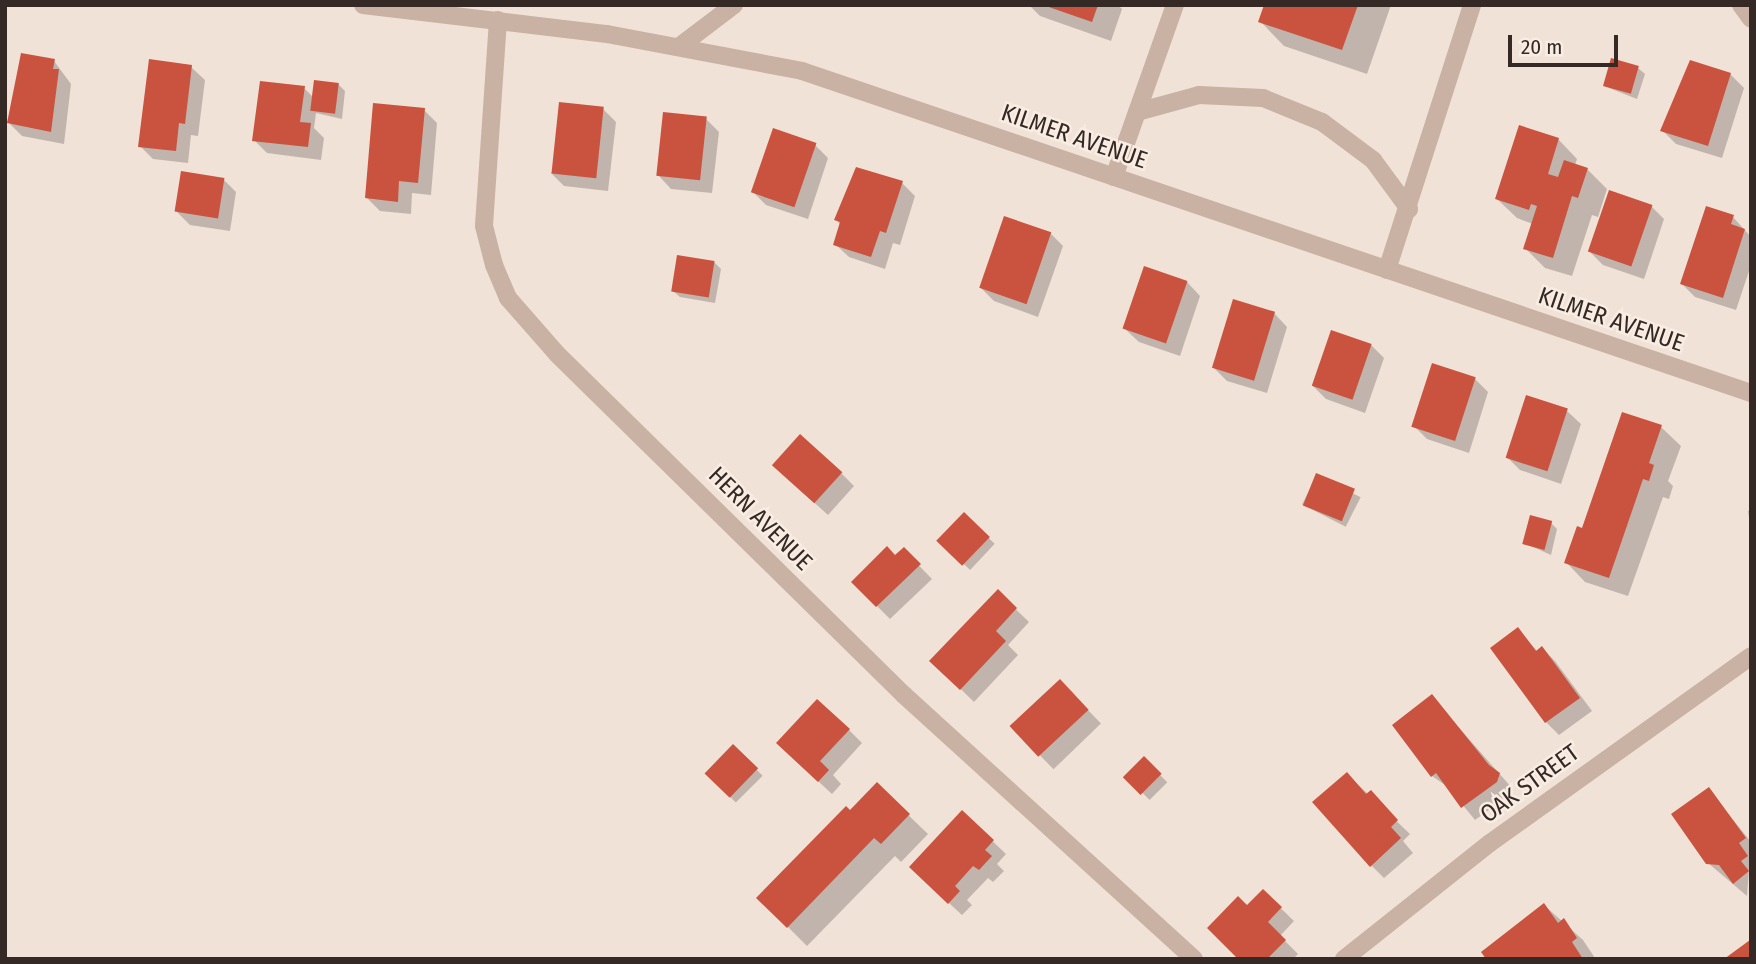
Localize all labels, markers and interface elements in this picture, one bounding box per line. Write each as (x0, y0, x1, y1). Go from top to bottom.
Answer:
scale bar (1511, 21, 1621, 65)
text: 20 m (1521, 34, 1562, 60)
street label: KILMER AVENUE (997, 99, 1151, 175)
street label: KILMER AVENUE (1534, 282, 1688, 358)
street label: HERN AVENUE (702, 461, 818, 577)
street label: OAK STREET (1475, 739, 1585, 829)

